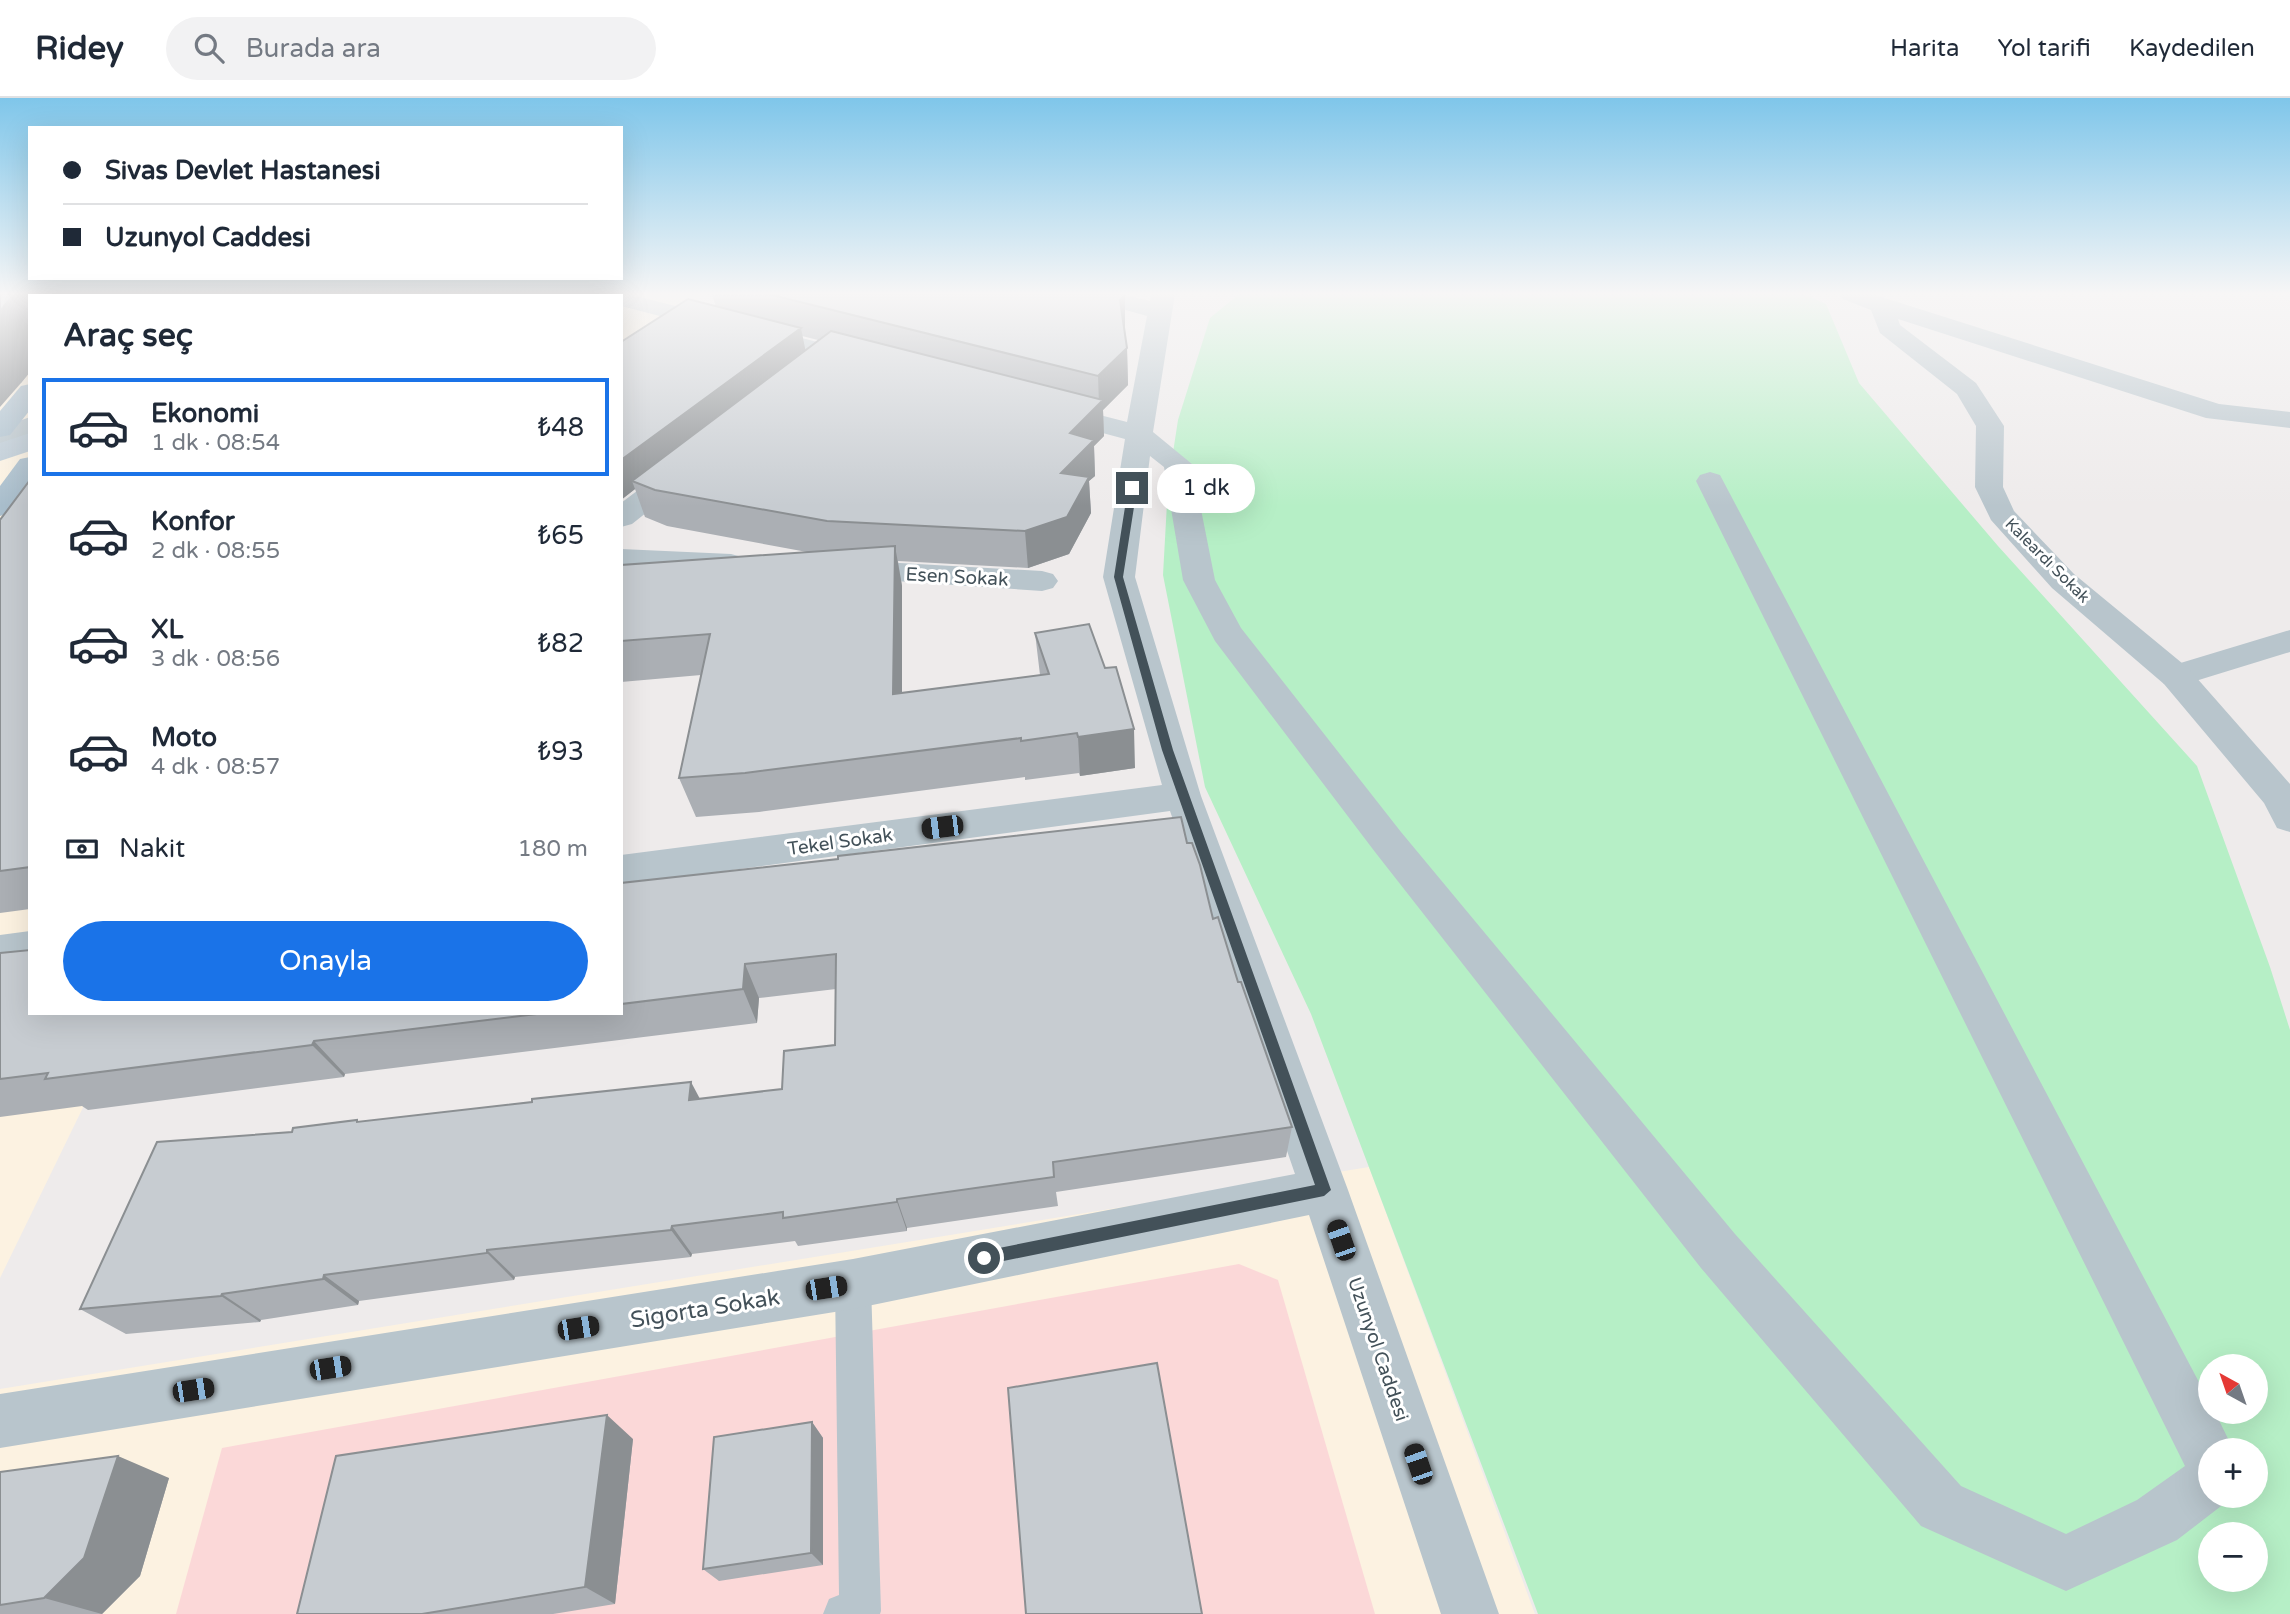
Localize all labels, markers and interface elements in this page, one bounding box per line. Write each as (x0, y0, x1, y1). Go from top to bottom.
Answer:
search box (166, 17, 656, 80)
text: Ridey (35, 29, 124, 68)
icon: search (190, 29, 228, 67)
text: Burada ara (246, 33, 381, 64)
text: Harita (1890, 34, 1959, 63)
text: Yol tarifi (1997, 34, 2091, 63)
text: Kaydedilen (2129, 34, 2255, 63)
text: Sivas Devlet Hastanesi (105, 155, 381, 186)
text: Uzunyol Caddesi (105, 222, 311, 253)
text: Araç seç (63, 317, 193, 355)
icon: car (67, 396, 130, 459)
text: Ekonomi (151, 398, 259, 429)
text: ₺48 (538, 412, 584, 443)
text: 1 dk · 08:54 (151, 429, 280, 457)
callout: 1 dk (1156, 464, 1254, 512)
route end (1116, 472, 1148, 504)
text: 1 dk (1182, 474, 1230, 502)
icon: car (67, 504, 130, 567)
text: Konfor (151, 506, 235, 537)
street label: Kaleardı Sokak (2001, 514, 2094, 607)
text: ₺65 (538, 520, 584, 551)
text: 2 dk · 08:55 (151, 537, 280, 565)
street label: Esen Sokak (905, 563, 1009, 591)
icon: car (67, 612, 130, 675)
text: XL (151, 614, 183, 645)
text: ₺82 (538, 628, 584, 659)
text: 3 dk · 08:56 (151, 645, 280, 673)
icon: car (67, 720, 130, 783)
text: Moto (151, 722, 217, 753)
text: ₺93 (538, 736, 584, 767)
text: 4 dk · 08:57 (151, 753, 280, 781)
car (920, 814, 965, 840)
street label: Tekel Sokak (786, 824, 894, 860)
icon: cash (63, 830, 101, 868)
text: Nakit (119, 833, 185, 864)
text: 180 m (518, 835, 588, 863)
button: Onayla (63, 921, 588, 1001)
car (1325, 1217, 1358, 1263)
route start (968, 1242, 1000, 1274)
car (804, 1274, 849, 1302)
street label: Uzunyol Caddesi (1343, 1275, 1413, 1424)
street label: Sigorta Sokak (629, 1283, 782, 1335)
car (556, 1314, 601, 1342)
car (308, 1354, 353, 1382)
north arrow (2198, 1354, 2268, 1424)
map controls (2198, 1354, 2268, 1592)
car (171, 1376, 216, 1404)
button: + (2198, 1438, 2268, 1508)
car (1402, 1441, 1435, 1487)
button: − (2198, 1522, 2268, 1592)

